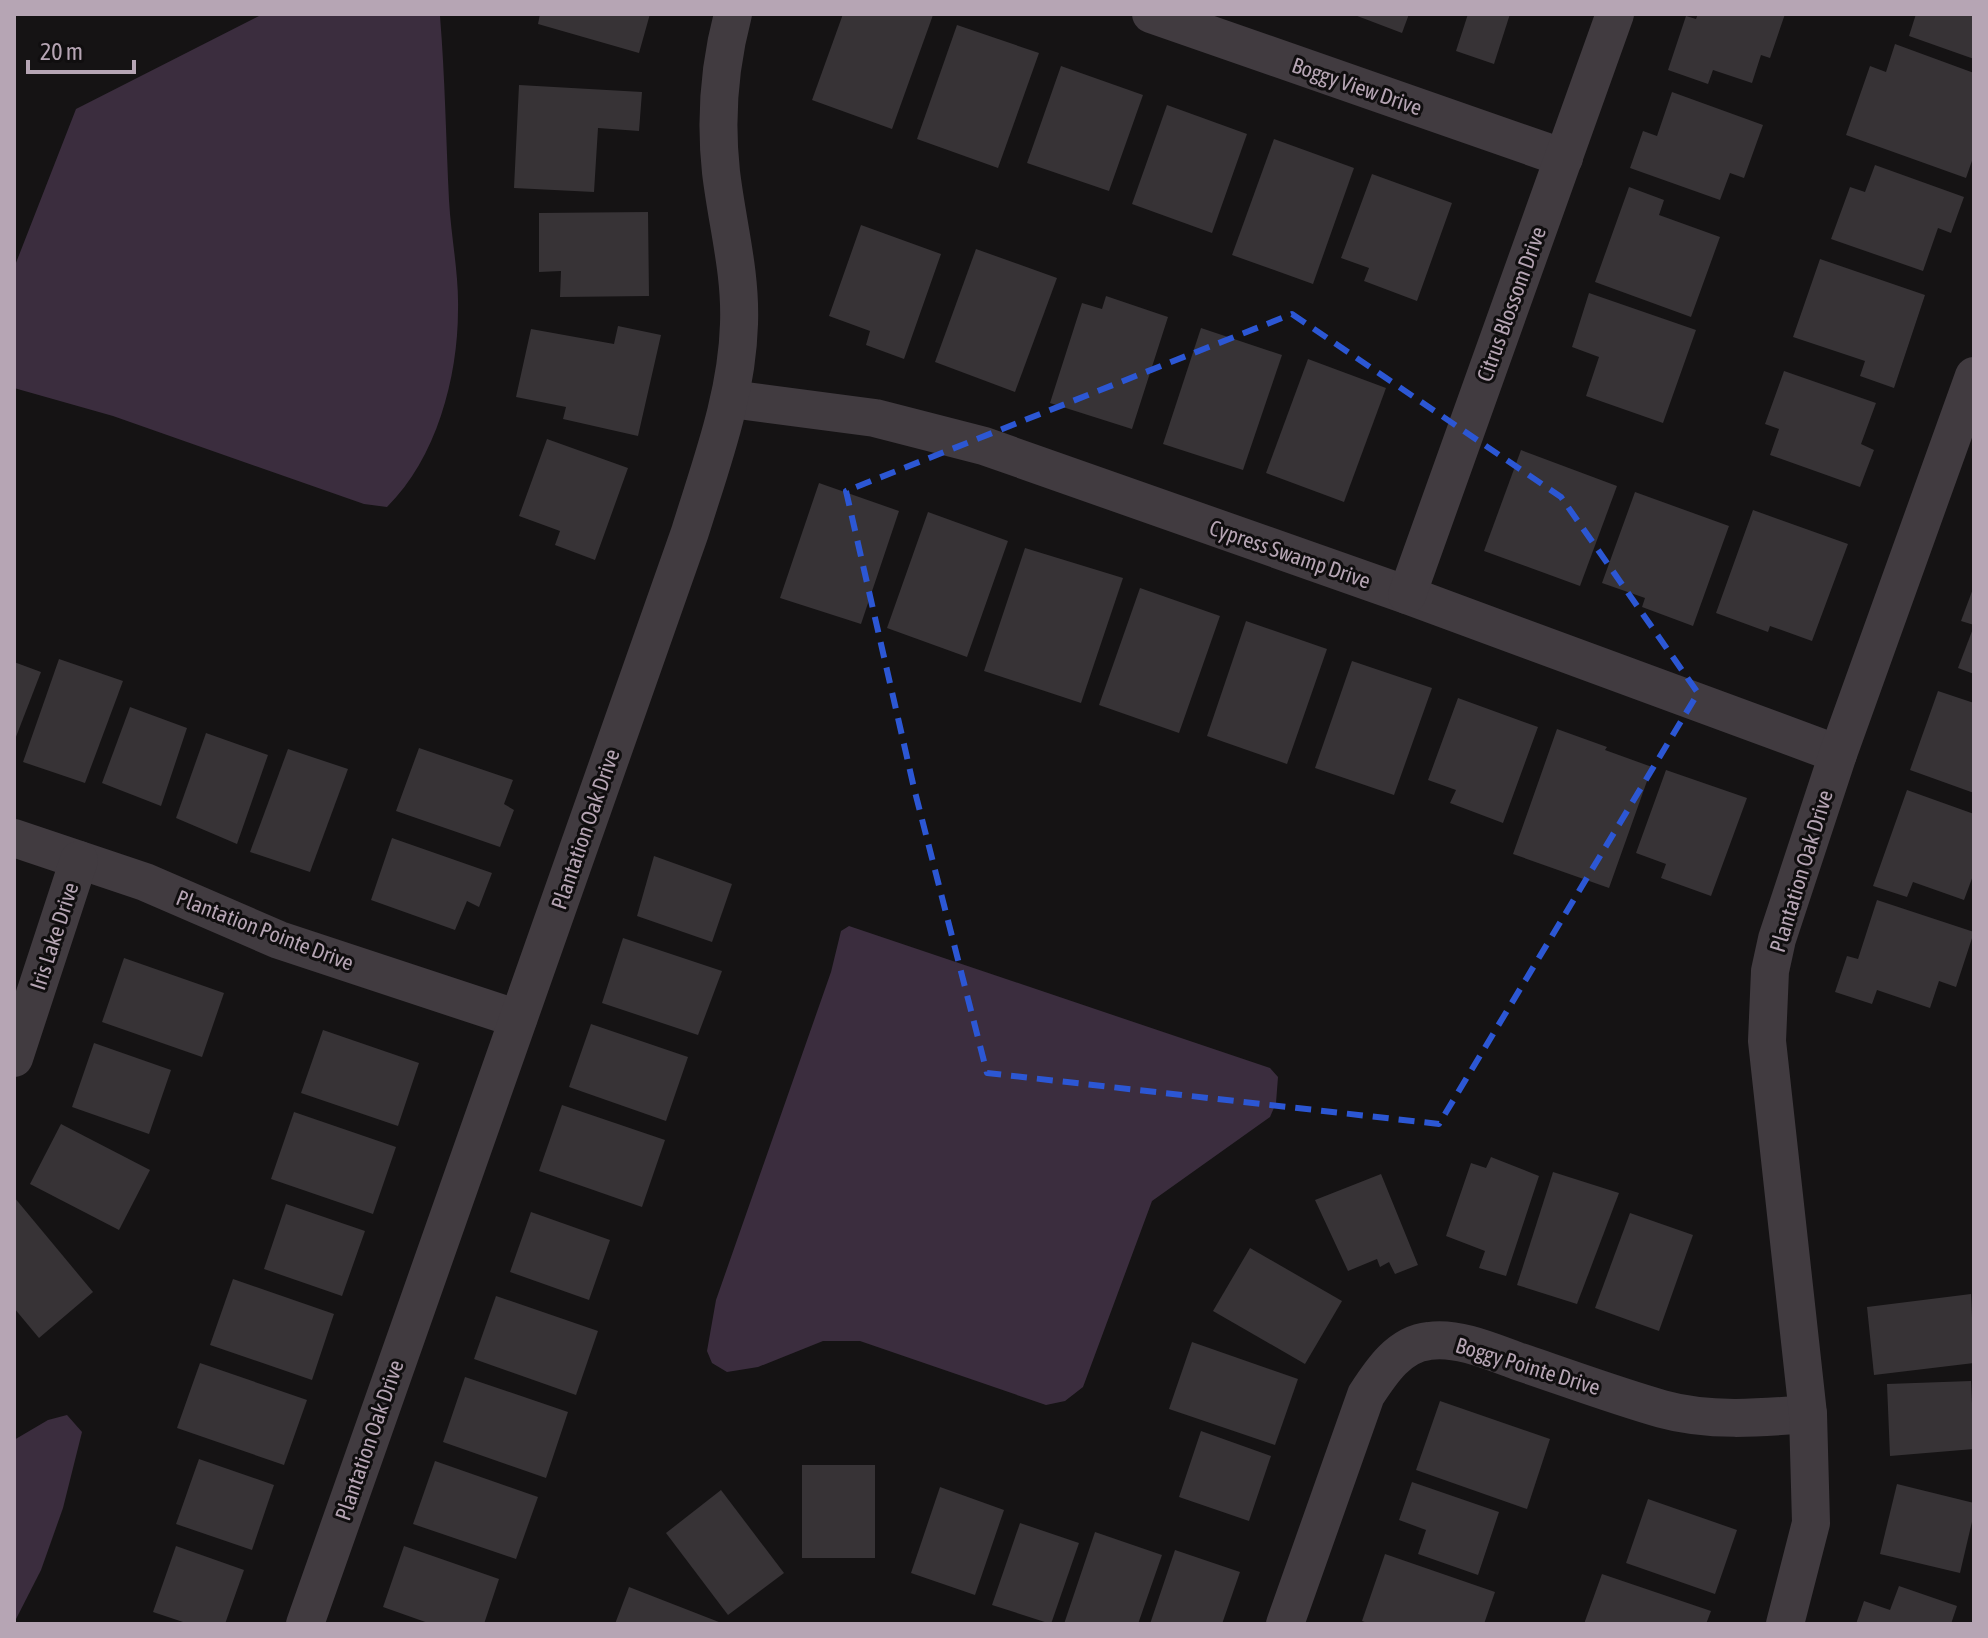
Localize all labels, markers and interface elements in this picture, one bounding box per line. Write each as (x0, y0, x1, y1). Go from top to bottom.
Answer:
scale bar (28, 24, 134, 74)
text: 20 m (40, 38, 83, 65)
street label: Boggy View Drive (1289, 52, 1425, 120)
street label: Citrus Blossom Drive (1471, 223, 1551, 385)
street label: Cypress Swamp Drive (1206, 514, 1374, 594)
street label: Plantation Oak Drive (545, 745, 625, 913)
street label: Plantation Oak Drive (1764, 787, 1838, 955)
street label: Iris Lake Drive (24, 879, 84, 993)
street label: Plantation Pointe Drive (173, 884, 357, 976)
street label: Boggy Pointe Drive (1453, 1332, 1603, 1400)
street label: Plantation Oak Drive (329, 1356, 409, 1524)

